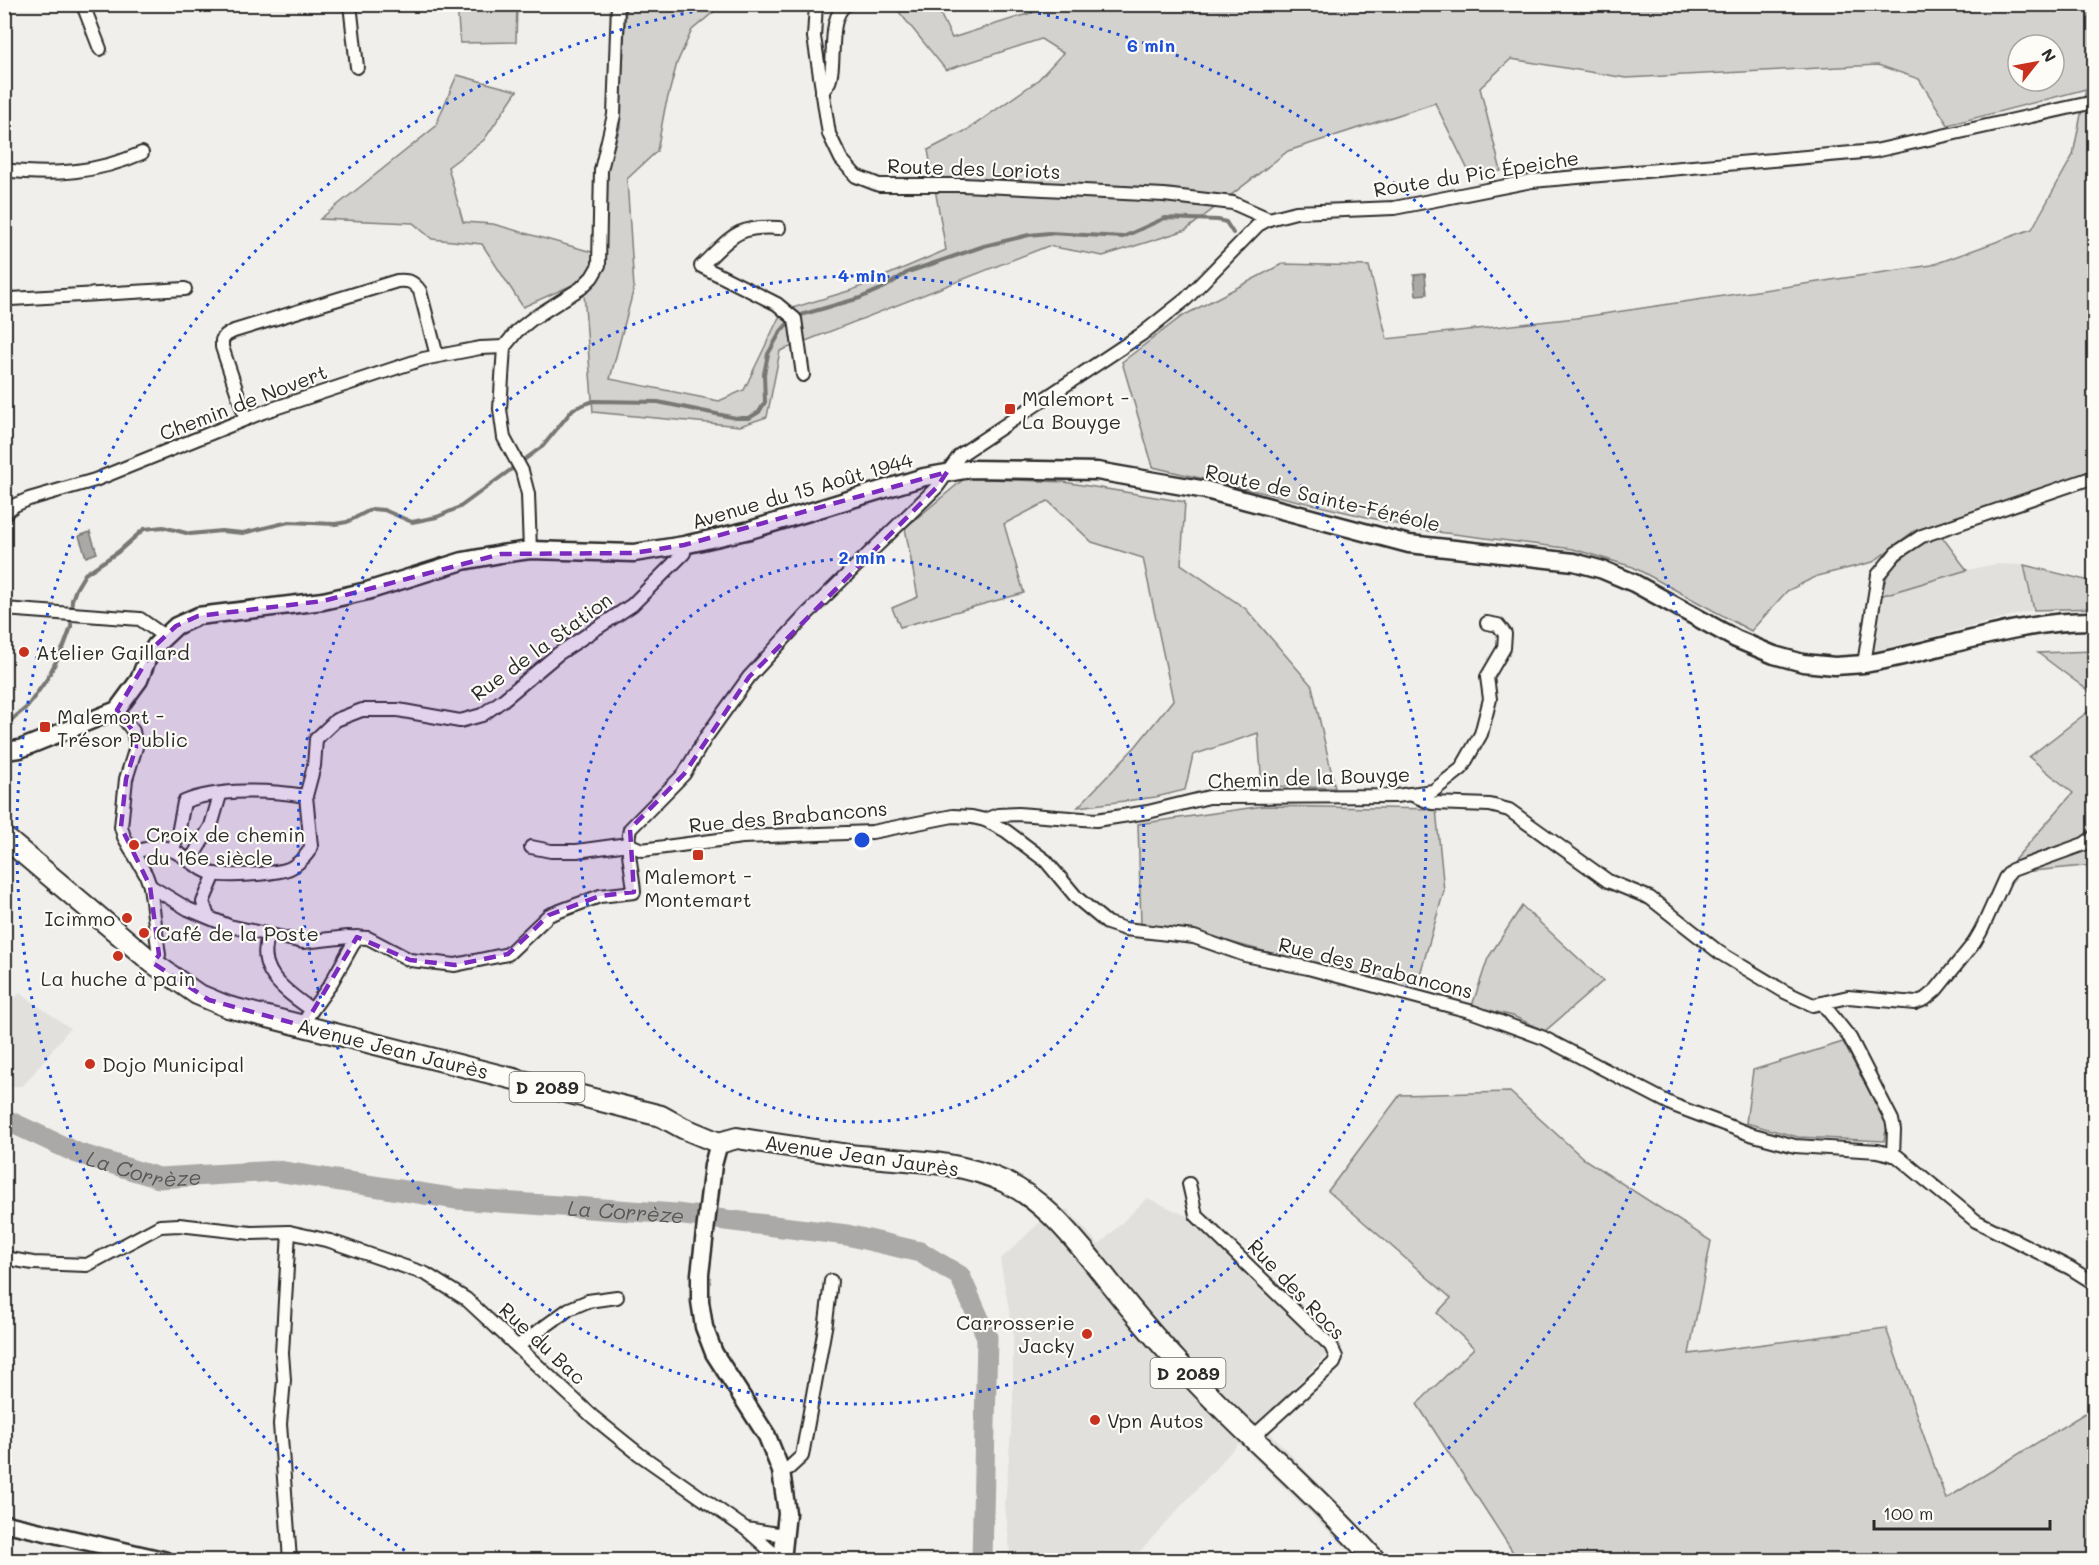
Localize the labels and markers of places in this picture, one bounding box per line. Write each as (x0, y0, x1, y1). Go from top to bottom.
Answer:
place label: Malemort - La Bouyge (1022, 385, 1129, 434)
marker: Malemort - La Bouyge (1003, 402, 1017, 416)
place label: Atelier Gaillard (36, 639, 190, 665)
marker: Atelier Gaillard (17, 645, 31, 659)
place label: Malemort - Trésor Public (57, 703, 188, 752)
marker: Malemort - Trésor Public (38, 720, 52, 734)
place label: Croix de chemin du 16e siècle (146, 821, 305, 870)
centre of rings (852, 830, 872, 850)
marker: Croix de chemin du 16e siècle (127, 838, 141, 852)
marker: Malemort - Montemart (691, 848, 705, 862)
place label: Malemort - Montemart (644, 863, 752, 912)
place label: Icimmo (45, 905, 115, 931)
marker: Icimmo (120, 911, 134, 925)
place label: Café de la Poste (156, 920, 319, 946)
marker: Café de la Poste (137, 926, 151, 940)
marker: La huche à pain (111, 949, 125, 963)
place label: La huche à pain (41, 965, 195, 991)
place label: Dojo Municipal (102, 1051, 244, 1077)
marker: Dojo Municipal (83, 1057, 97, 1071)
place label: Carrosserie Jacky (956, 1309, 1075, 1358)
marker: Carrosserie Jacky (1080, 1327, 1094, 1341)
place label: Vpn Autos (1107, 1407, 1204, 1433)
marker: Vpn Autos (1088, 1413, 1102, 1427)

